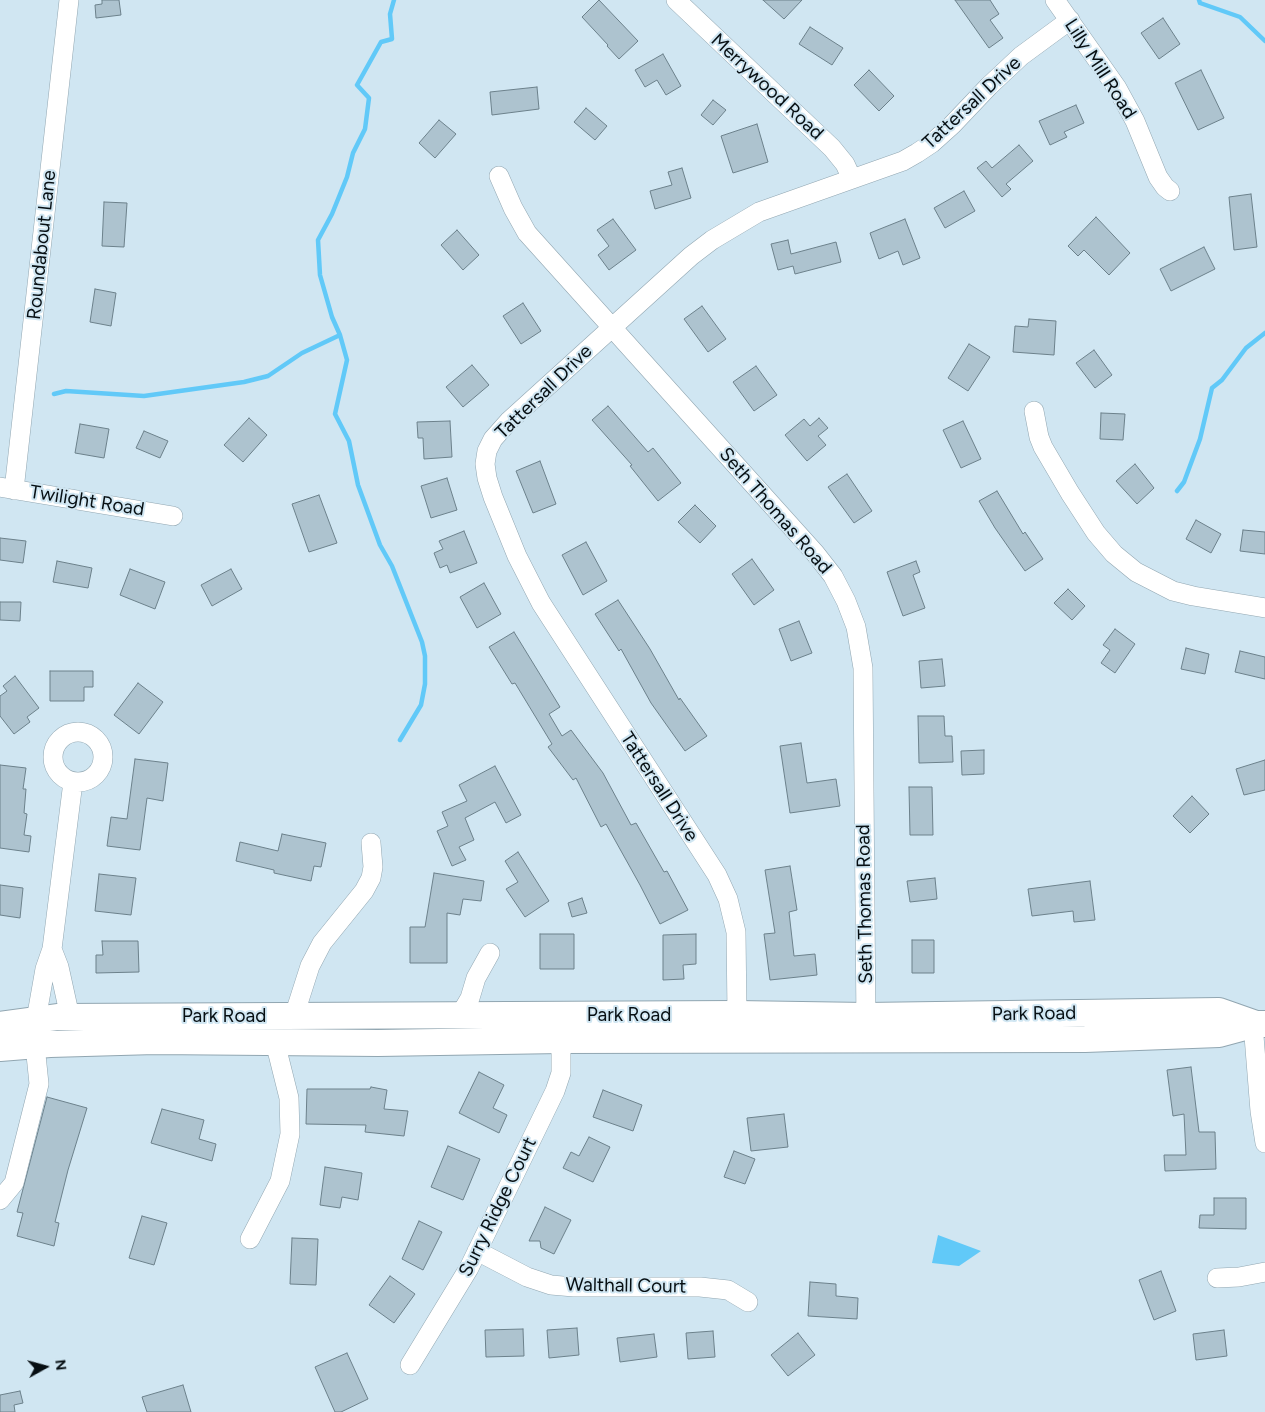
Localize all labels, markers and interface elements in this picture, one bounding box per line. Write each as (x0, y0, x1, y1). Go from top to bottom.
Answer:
street label: Lilly Mill Road (1059, 15, 1141, 123)
street label: Merrywood Road (706, 29, 828, 145)
street label: Tattersall Drive (918, 52, 1026, 154)
street label: Roundabout Lane (23, 169, 61, 321)
street label: Tattersall Drive (491, 340, 597, 444)
street label: Seth Thomas Road (714, 443, 836, 579)
street label: Twilight Road (28, 481, 146, 521)
street label: Tattersall Drive (615, 728, 703, 846)
street label: Seth Thomas Road (852, 824, 878, 984)
street label: Park Road (992, 1002, 1076, 1026)
street label: Park Road (587, 1004, 671, 1026)
street label: Park Road (182, 1005, 266, 1027)
street label: Surry Ridge Court (454, 1134, 542, 1280)
street label: Walthall Court (565, 1274, 687, 1298)
north arrow (20, 1342, 70, 1392)
text: N (51, 1359, 69, 1372)

